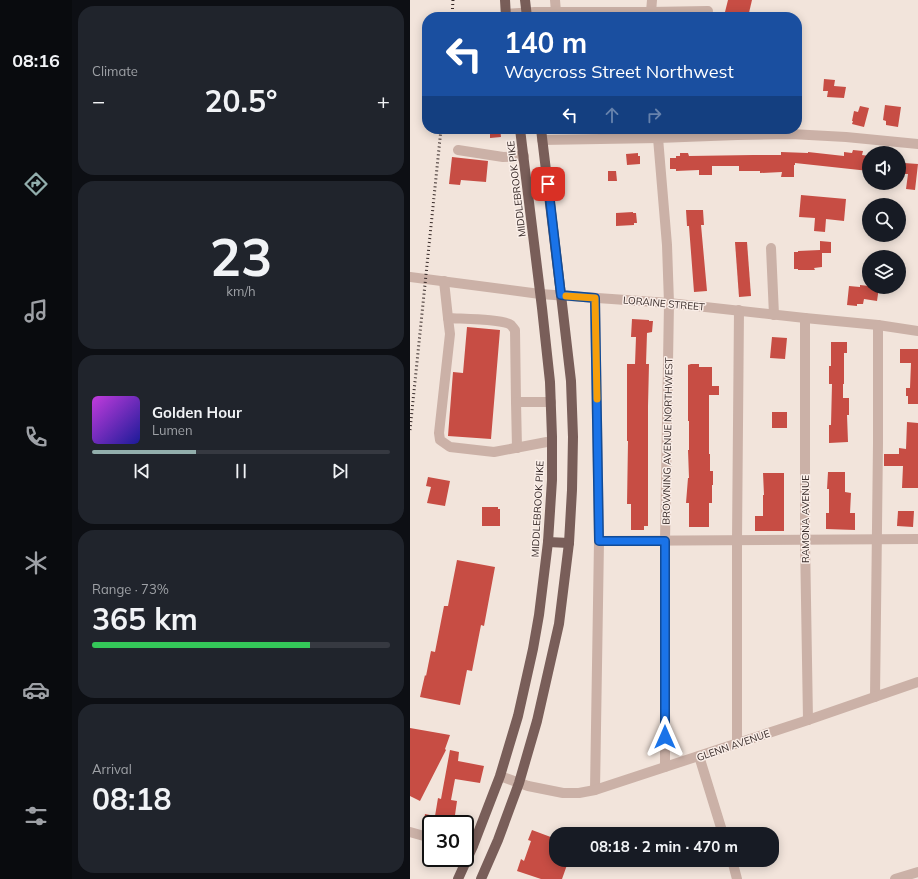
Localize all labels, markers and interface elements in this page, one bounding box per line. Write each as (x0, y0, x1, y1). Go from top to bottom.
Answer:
text: 140 m (504, 25, 587, 60)
icon: left (438, 28, 490, 80)
text: 08:16 (12, 49, 60, 72)
text: Waycross Street Northwest (504, 60, 734, 83)
text: Climate (92, 63, 138, 79)
text: 20.5° (205, 82, 277, 120)
text: − (92, 87, 105, 115)
text: + (377, 87, 390, 115)
icon: left (559, 104, 581, 126)
icon: ahead (601, 104, 623, 126)
icon: right (643, 104, 665, 126)
street label: MIDDLEBROOK PIKE (504, 140, 529, 238)
map controls (862, 146, 906, 294)
button: sound (862, 146, 906, 190)
pin (531, 167, 565, 201)
icon: directions (22, 170, 50, 198)
icon: arrive (537, 173, 559, 195)
button: search (862, 198, 906, 242)
text: 23 (210, 224, 272, 289)
button: layers (862, 250, 906, 294)
text: km/h (226, 283, 256, 299)
street label: LORAINE STREET (622, 293, 705, 314)
icon: music (22, 297, 50, 325)
street label: BROWNING AVENUE NORTHWEST (660, 357, 675, 525)
text: Golden Hour (152, 403, 242, 422)
text: Lumen (152, 422, 193, 438)
icon: phone (22, 423, 50, 451)
icon: previous (131, 460, 153, 482)
icon: pause (230, 460, 252, 482)
icon: next (329, 460, 351, 482)
street label: MIDDLEBROOK PIKE (528, 460, 547, 558)
street label: RAMONA AVENUE (799, 475, 812, 563)
icon: climate (22, 549, 50, 577)
text: Range · 73% (92, 581, 169, 597)
text: 365 km (92, 600, 198, 638)
icon: car (22, 676, 50, 704)
position arrow (644, 716, 686, 758)
street label: GLENN AVENUE (695, 727, 772, 764)
text: Arrival (92, 761, 132, 777)
text: 08:18 (92, 780, 171, 818)
icon: filters (22, 802, 50, 830)
speed limit sign: 30 (422, 815, 474, 867)
text: 08:18 · 2 min · 470 m (590, 837, 738, 856)

